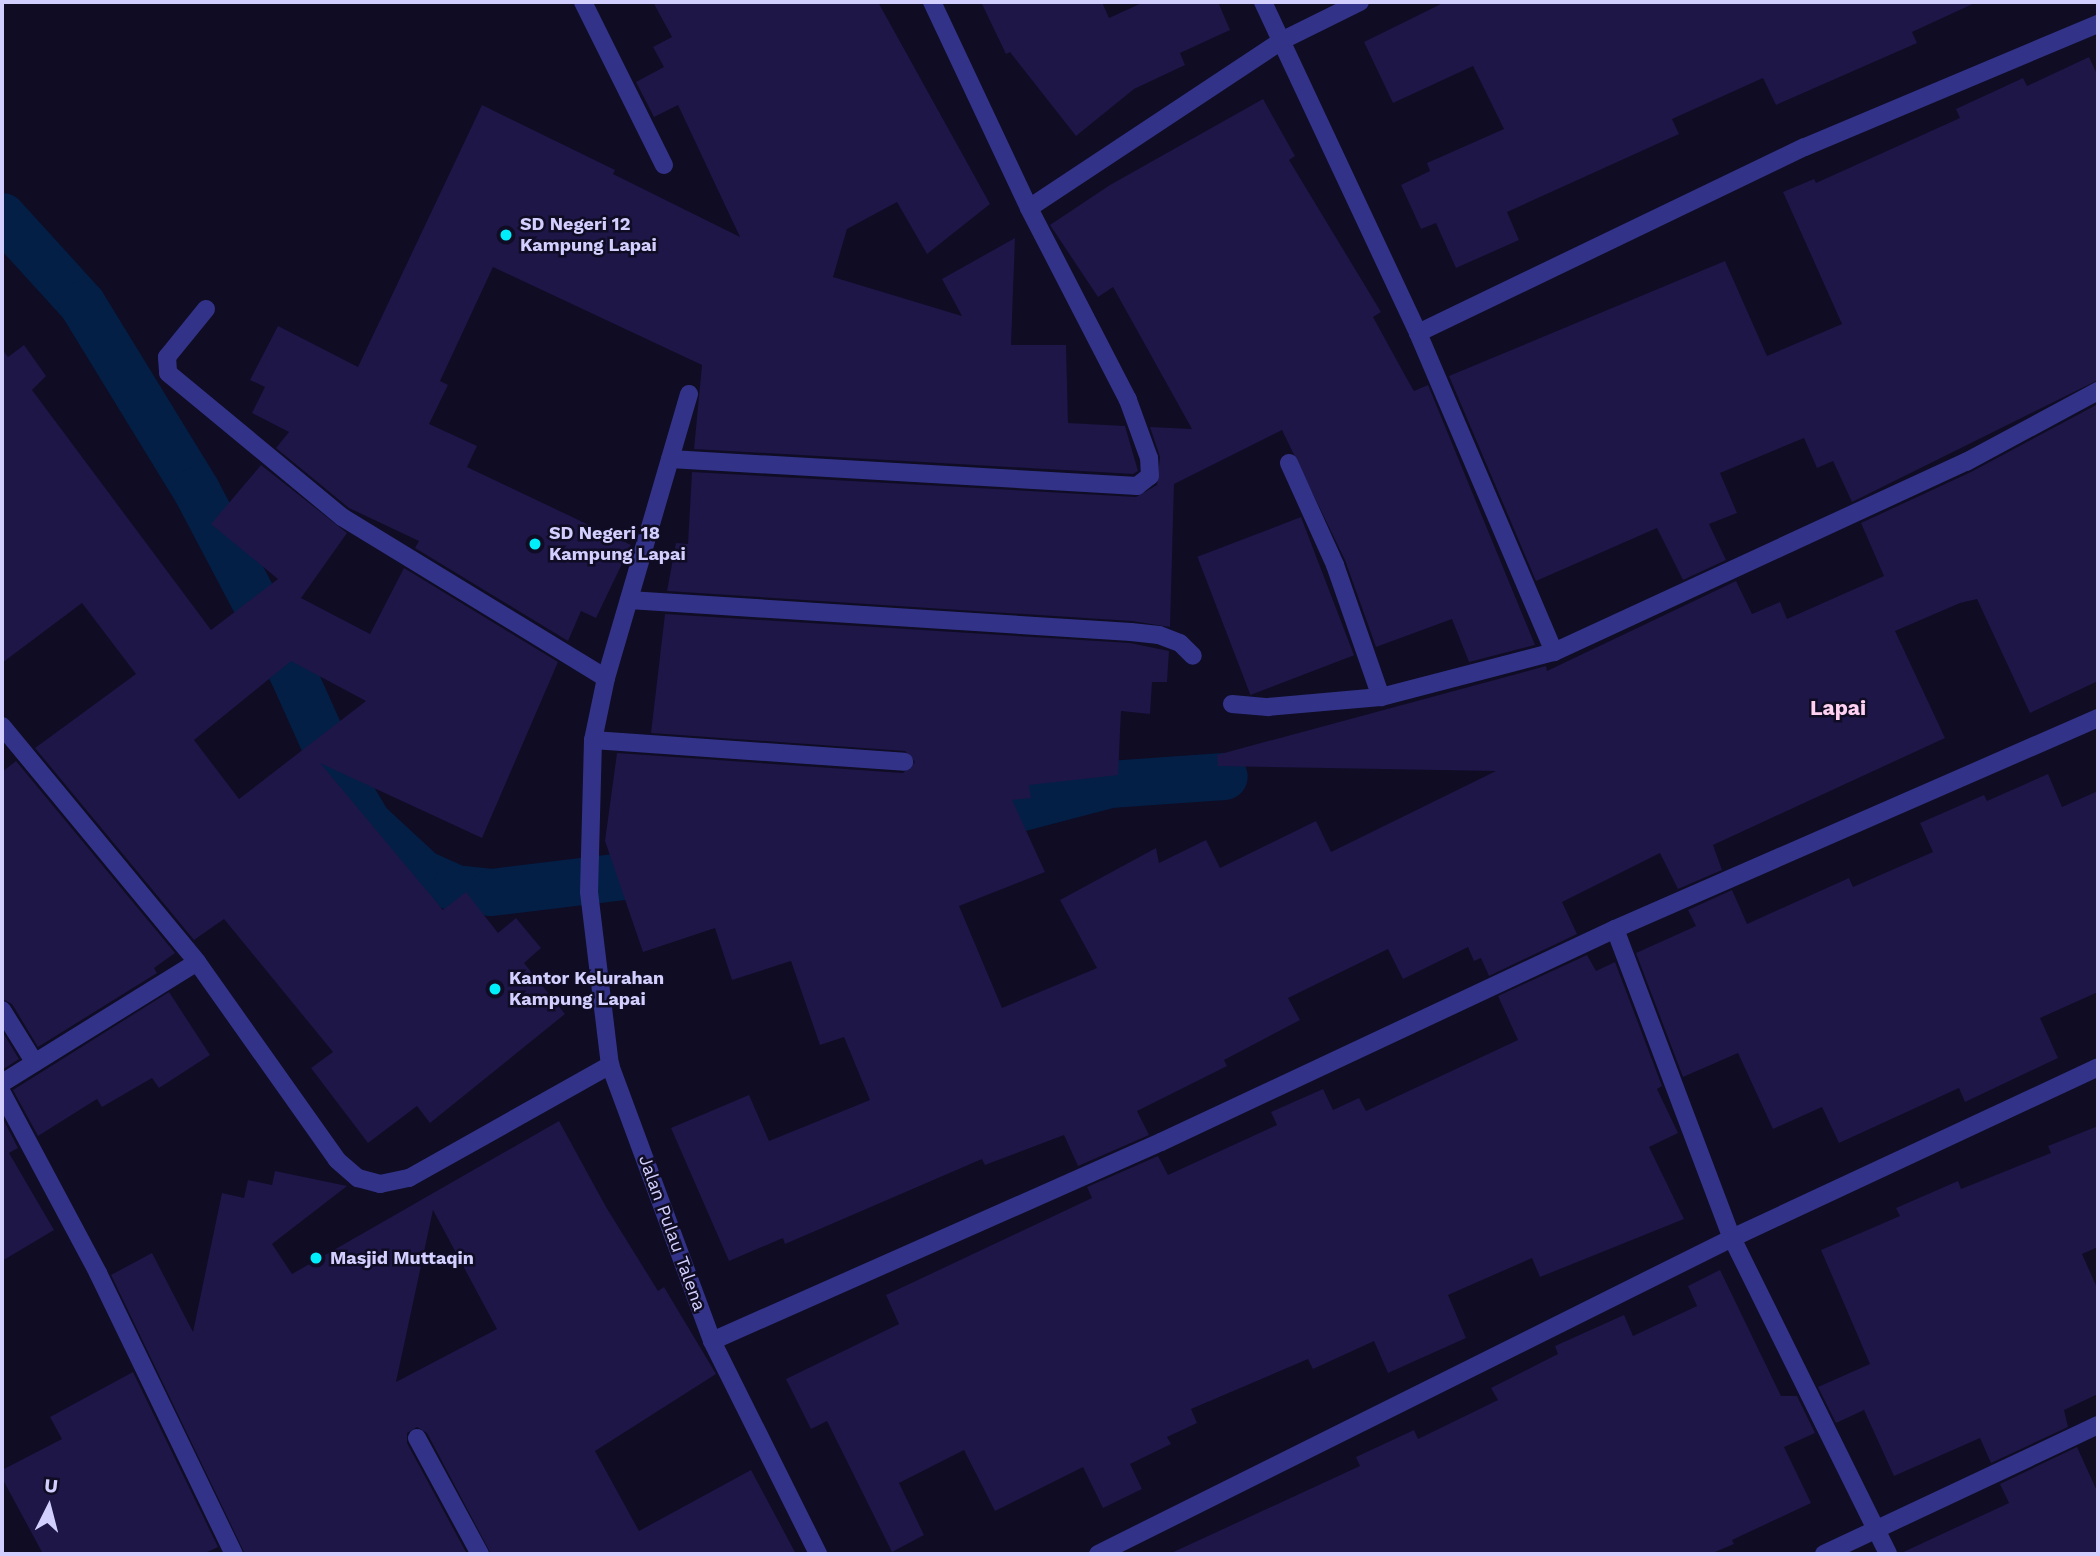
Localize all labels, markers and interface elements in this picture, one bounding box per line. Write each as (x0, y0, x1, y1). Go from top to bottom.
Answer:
place label: SD Negeri 12 Kampung Lapai (520, 214, 657, 256)
marker: SD Negeri 12 Kampung Lapai (498, 227, 514, 243)
place label: SD Negeri 18 Kampung Lapai (549, 523, 686, 566)
marker: SD Negeri 18 Kampung Lapai (527, 536, 543, 552)
district label: Lapai (1810, 695, 1866, 721)
place label: Kantor Kelurahan Kampung Lapai (509, 968, 664, 1010)
marker: Kantor Kelurahan Kampung Lapai (487, 981, 503, 997)
street label: Jalan Pulau Talena (634, 1152, 710, 1314)
place label: Masjid Muttaqin (330, 1247, 474, 1269)
marker: Masjid Muttaqin (308, 1250, 324, 1266)
north arrow (14, 1472, 84, 1542)
text: U (43, 1473, 59, 1498)

